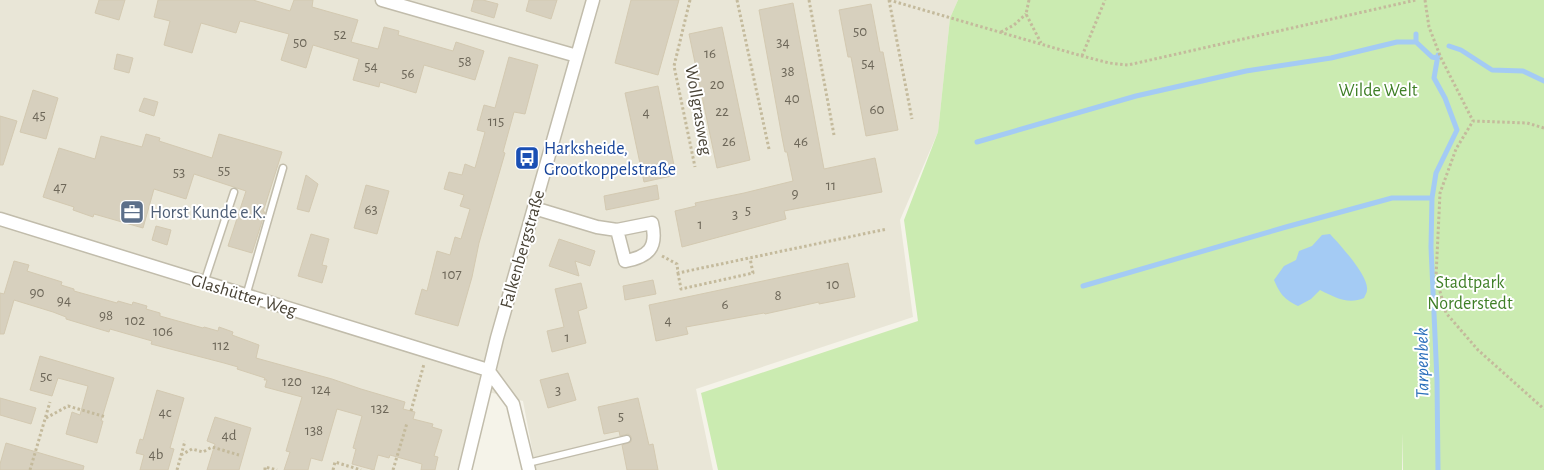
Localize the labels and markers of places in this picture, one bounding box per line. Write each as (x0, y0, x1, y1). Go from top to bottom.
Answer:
place label: Harksheide, Grootkoppelstraße (544, 140, 676, 179)
bus stop icon: Harksheide, Grootkoppelstraße (514, 145, 540, 171)
office icon: Horst Kunde e.K. (119, 199, 145, 225)
place label: Horst Kunde e.K. (150, 204, 266, 222)

